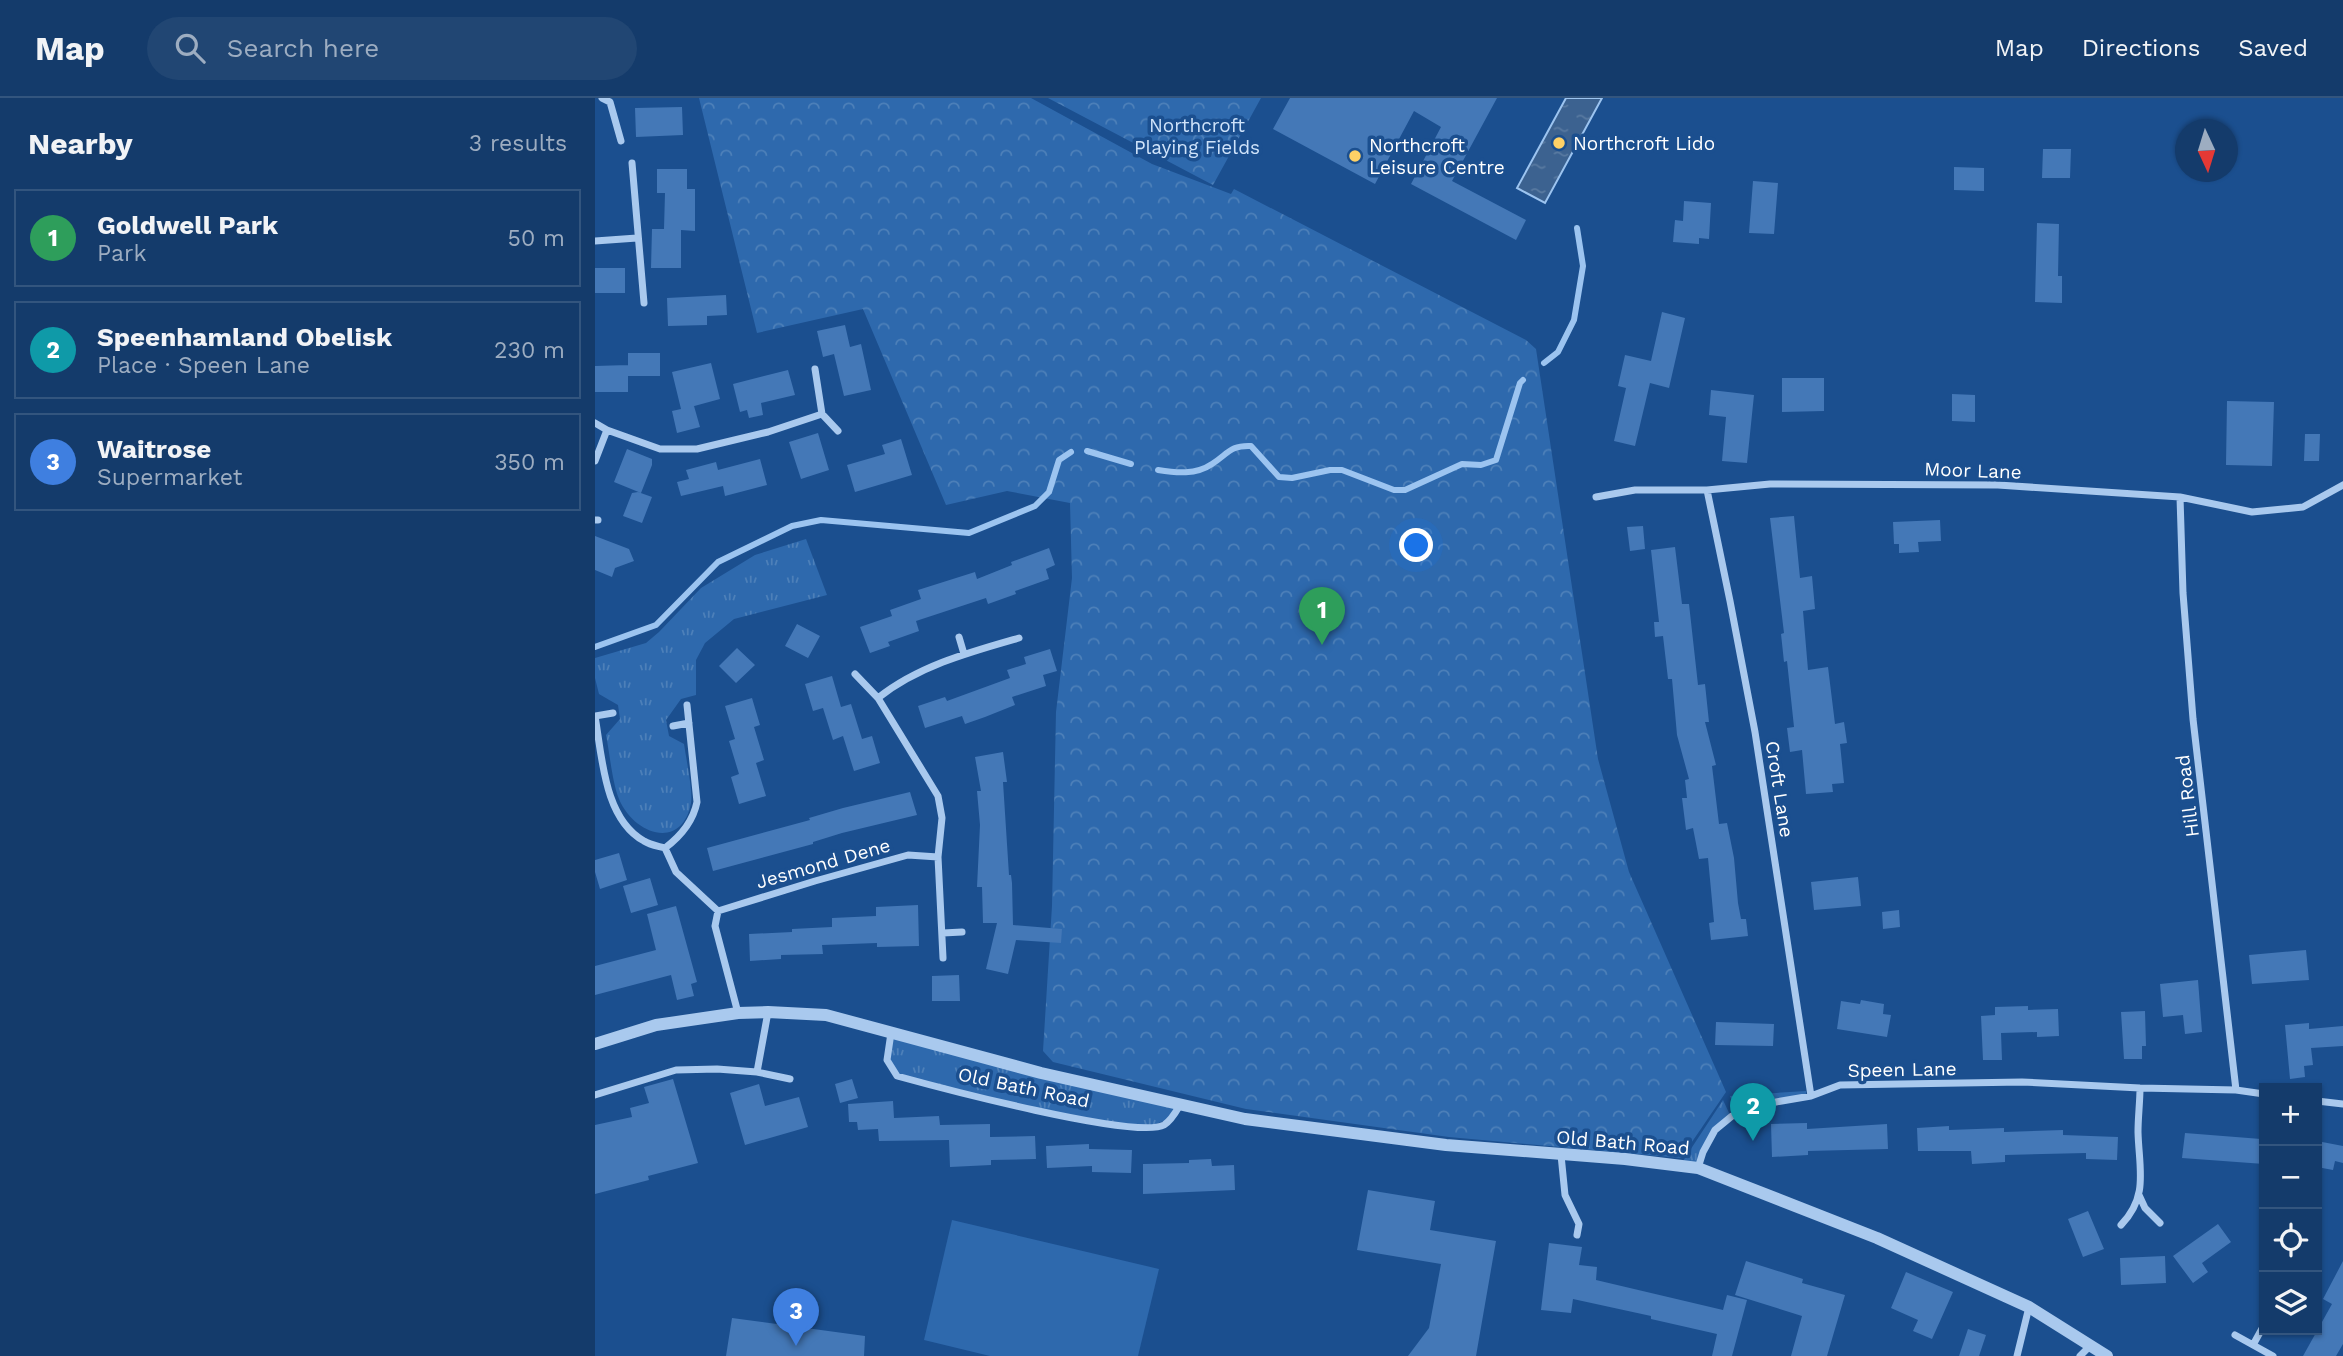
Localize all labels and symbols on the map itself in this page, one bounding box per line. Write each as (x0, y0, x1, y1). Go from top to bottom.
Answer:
park label: Northcroft Playing Fields (1134, 114, 1260, 159)
north arrow (2175, 119, 2238, 182)
place label: Northcroft Lido (1573, 132, 1715, 155)
place label: Northcroft Leisure Centre (1369, 134, 1505, 179)
marker: Northcroft Lido (1551, 135, 1567, 151)
marker: Northcroft Leisure Centre (1347, 148, 1363, 164)
street label: Moor Lane (1924, 457, 2022, 484)
your location (1399, 528, 1433, 562)
pin: 1 (1299, 587, 1345, 645)
street label: Croft Lane (1761, 739, 1798, 839)
street label: Hill Road (2171, 753, 2204, 838)
street label: Jesmond Dene (753, 833, 893, 894)
street label: Speen Lane (1847, 1057, 1957, 1082)
street label: Old Bath Road (956, 1062, 1092, 1113)
pin: 2 (1730, 1083, 1776, 1141)
street label: Old Bath Road (1555, 1125, 1691, 1160)
pin: 3 (773, 1288, 819, 1346)

